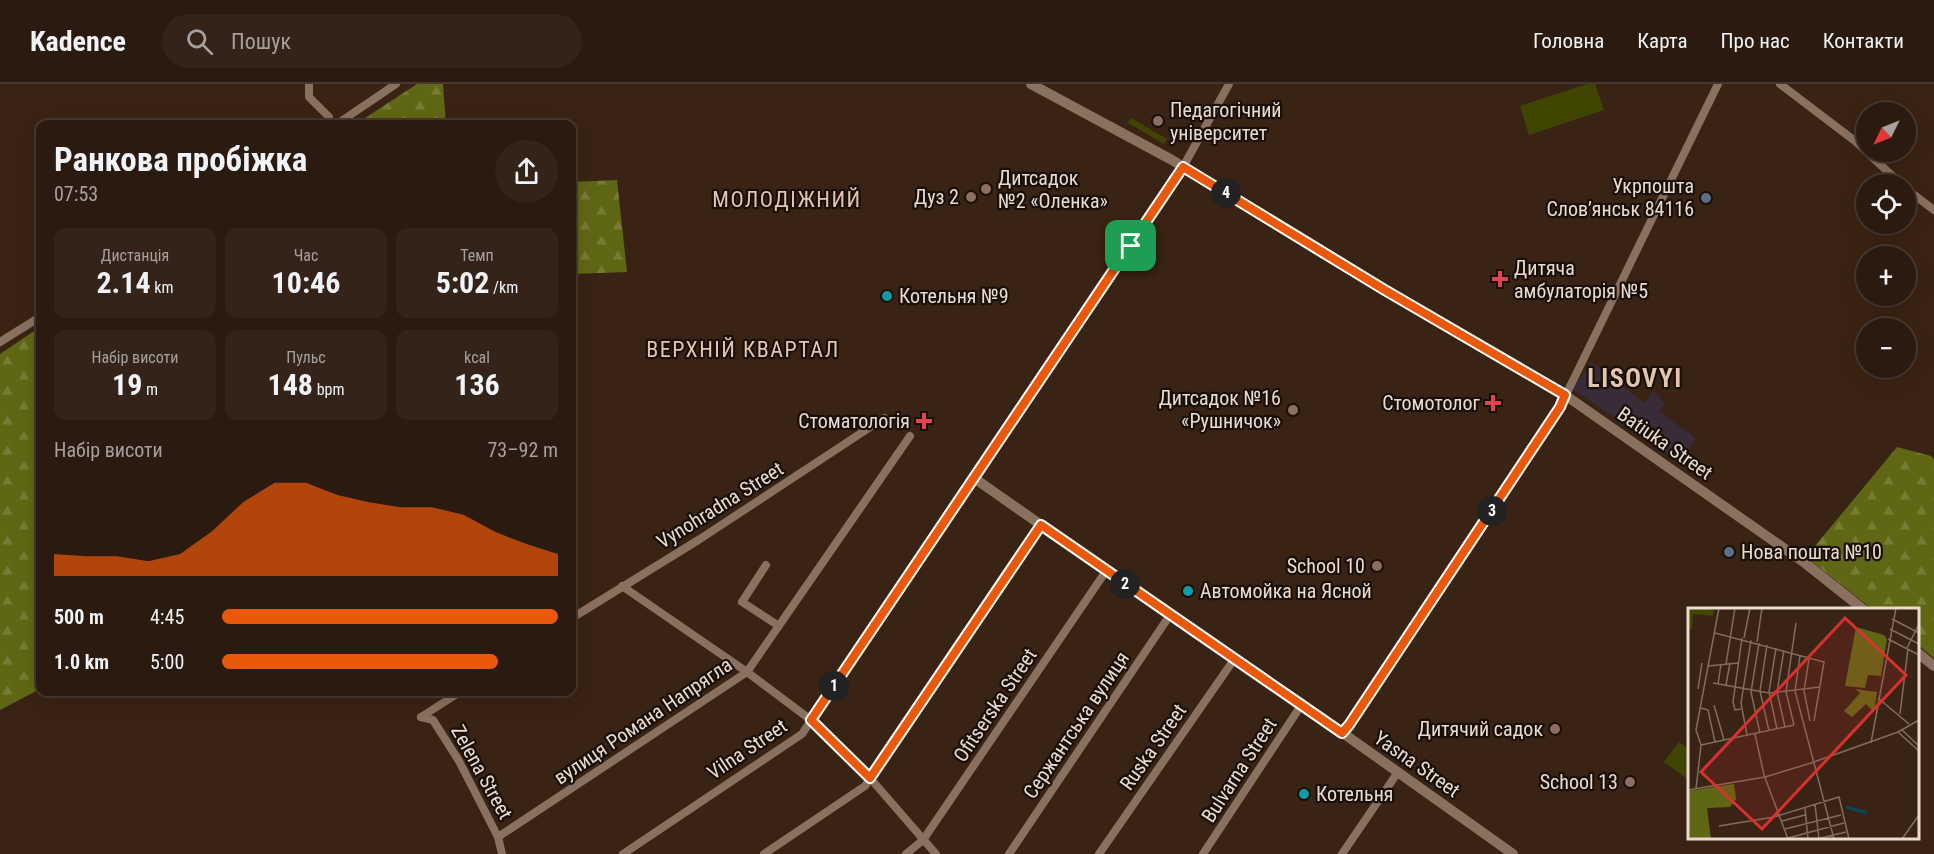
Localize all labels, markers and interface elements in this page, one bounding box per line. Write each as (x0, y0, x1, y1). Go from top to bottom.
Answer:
search box (162, 14, 582, 68)
text: Kadence (30, 25, 126, 58)
icon: search (183, 25, 216, 58)
text: Пошук (231, 29, 291, 54)
text: Головна (1533, 29, 1604, 53)
text: Карта (1637, 29, 1688, 53)
text: Про нас (1721, 29, 1790, 53)
text: Контакти (1823, 29, 1904, 53)
place label: Педагогічний університет (1170, 98, 1282, 145)
north arrow (1856, 102, 1916, 162)
map controls (1856, 102, 1916, 378)
marker: Педагогічний університет (1151, 114, 1165, 128)
text: Ранкова пробіжка (54, 140, 307, 179)
button: share (495, 140, 558, 203)
place label: Дитсадок №2 «Оленка» (998, 166, 1108, 213)
place label: Укрпошта Слов’янськ 84116 (1546, 174, 1694, 221)
button: locate (1856, 174, 1916, 234)
pin: 4 (1211, 178, 1241, 208)
text: 07:53 (54, 182, 98, 206)
marker: Дитсадок №2 «Оленка» (979, 182, 993, 196)
text: 4 (1222, 183, 1230, 202)
place label: Дуз 2 (914, 185, 959, 209)
district label: МОЛОДІЖНИЙ (712, 187, 862, 212)
marker: Дуз 2 (964, 190, 978, 204)
marker: Укрпошта Слов’янськ 84116 (1699, 191, 1713, 205)
pin (1105, 220, 1156, 271)
icon: arrive (1114, 229, 1147, 262)
text: Дистанція (101, 246, 169, 265)
text: Час (294, 246, 318, 265)
text: Темп (460, 246, 494, 265)
button: + (1856, 246, 1916, 306)
place label: Дитяча амбулаторія №5 (1514, 256, 1648, 303)
text: 2.14 (96, 265, 151, 300)
text: 10:46 (272, 265, 340, 300)
text: 5:02 (436, 265, 489, 300)
marker: Дитяча амбулаторія №5 (1491, 270, 1509, 288)
text: km (151, 278, 174, 297)
text: /km (489, 278, 518, 297)
place label: Котельня №9 (899, 284, 1009, 308)
marker: Котельня №9 (880, 289, 894, 303)
button: − (1856, 318, 1916, 378)
district label: ВЕРХНІЙ КВАРТАЛ (646, 337, 840, 362)
text: Набір висоти (92, 348, 178, 367)
text: Пульс (286, 348, 326, 367)
text: kcal (464, 348, 490, 367)
district label: LISOVYI (1587, 363, 1683, 393)
text: 19 (112, 367, 142, 402)
text: 148 (268, 367, 313, 402)
text: 136 (454, 367, 500, 402)
text: m (142, 380, 158, 399)
text: bpm (313, 380, 344, 399)
place label: Дитсадок №16 «Рушничок» (1159, 386, 1281, 433)
place label: Стомотолог (1382, 391, 1481, 415)
marker: Стомотолог (1484, 394, 1502, 412)
street label: Batiuka Street (1613, 401, 1717, 485)
marker: Дитсадок №16 «Рушничок» (1286, 403, 1300, 417)
place label: Стоматологія (798, 409, 910, 433)
marker: Стоматологія (915, 412, 933, 430)
text: Набір висоти (54, 438, 163, 462)
text: 73–92 m (487, 438, 558, 462)
street label: Vynohradna Street (652, 456, 788, 554)
pin: 3 (1477, 496, 1507, 526)
text: 3 (1488, 501, 1496, 520)
place label: Нова пошта №10 (1741, 540, 1882, 564)
marker: Нова пошта №10 (1722, 545, 1736, 559)
place label: School 10 (1287, 554, 1365, 578)
marker: School 10 (1370, 559, 1384, 573)
pin: 2 (1110, 569, 1140, 599)
text: 2 (1121, 574, 1129, 593)
place label: Автомойка на Ясной (1200, 579, 1372, 603)
marker: Автомойка на Ясной (1181, 584, 1195, 598)
text: 500 m (54, 605, 104, 629)
text: 4:45 (150, 605, 184, 629)
inset map (1688, 608, 1919, 839)
street label: Ofitserska Street (948, 644, 1042, 766)
street label: Сержантська вулиця (1018, 647, 1134, 803)
text: 1.0 km (54, 650, 109, 674)
text: 5:00 (150, 650, 184, 674)
street label: вулиця Романа Напрягла (549, 652, 737, 790)
pin: 1 (819, 671, 849, 701)
text: 1 (830, 676, 838, 695)
street label: Ruska Street (1115, 699, 1191, 795)
street label: Bulvarna Street (1196, 713, 1282, 827)
street label: Vilna Street (703, 714, 792, 784)
place label: Дитячий садок (1418, 717, 1543, 741)
street label: Zelena Street (446, 721, 518, 824)
marker: Дитячий садок (1548, 722, 1562, 736)
street label: Yasna Street (1369, 726, 1465, 802)
place label: School 13 (1540, 770, 1618, 794)
marker: School 13 (1623, 775, 1637, 789)
place label: Котельня (1316, 782, 1393, 806)
marker: Котельня (1297, 787, 1311, 801)

